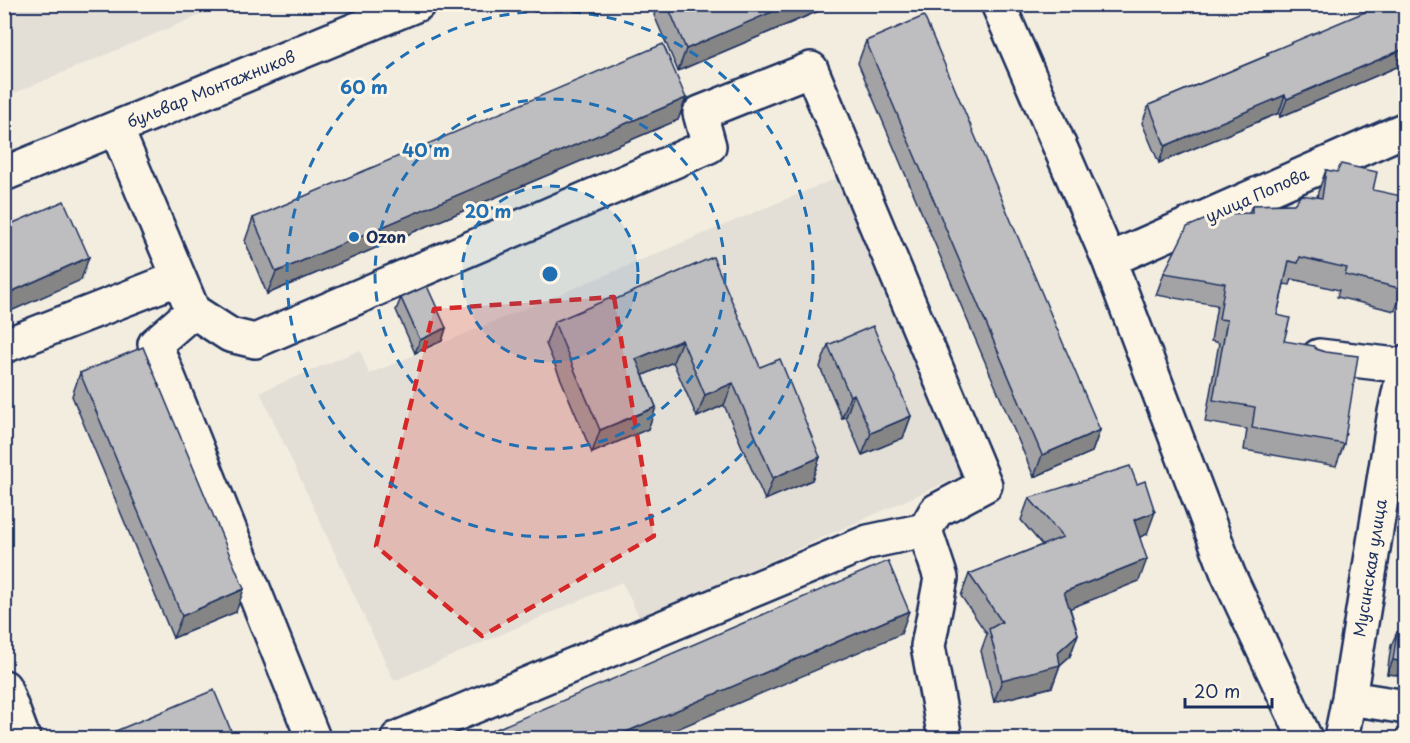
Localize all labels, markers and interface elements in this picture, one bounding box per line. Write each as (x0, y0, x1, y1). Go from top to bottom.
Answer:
street label: бульвар Монтажников (123, 43, 298, 133)
text: 60 m (340, 73, 388, 100)
text: 40 m (402, 136, 450, 163)
street label: улица Попова (1201, 161, 1312, 228)
text: 20 m (465, 197, 511, 224)
place label: Ozon (366, 224, 406, 248)
marker: Ozon (347, 230, 361, 244)
centre of rings (540, 264, 560, 284)
street label: Мусинская улица (1346, 497, 1392, 638)
scale bar (1185, 671, 1272, 709)
text: 20 m (1194, 677, 1240, 704)

